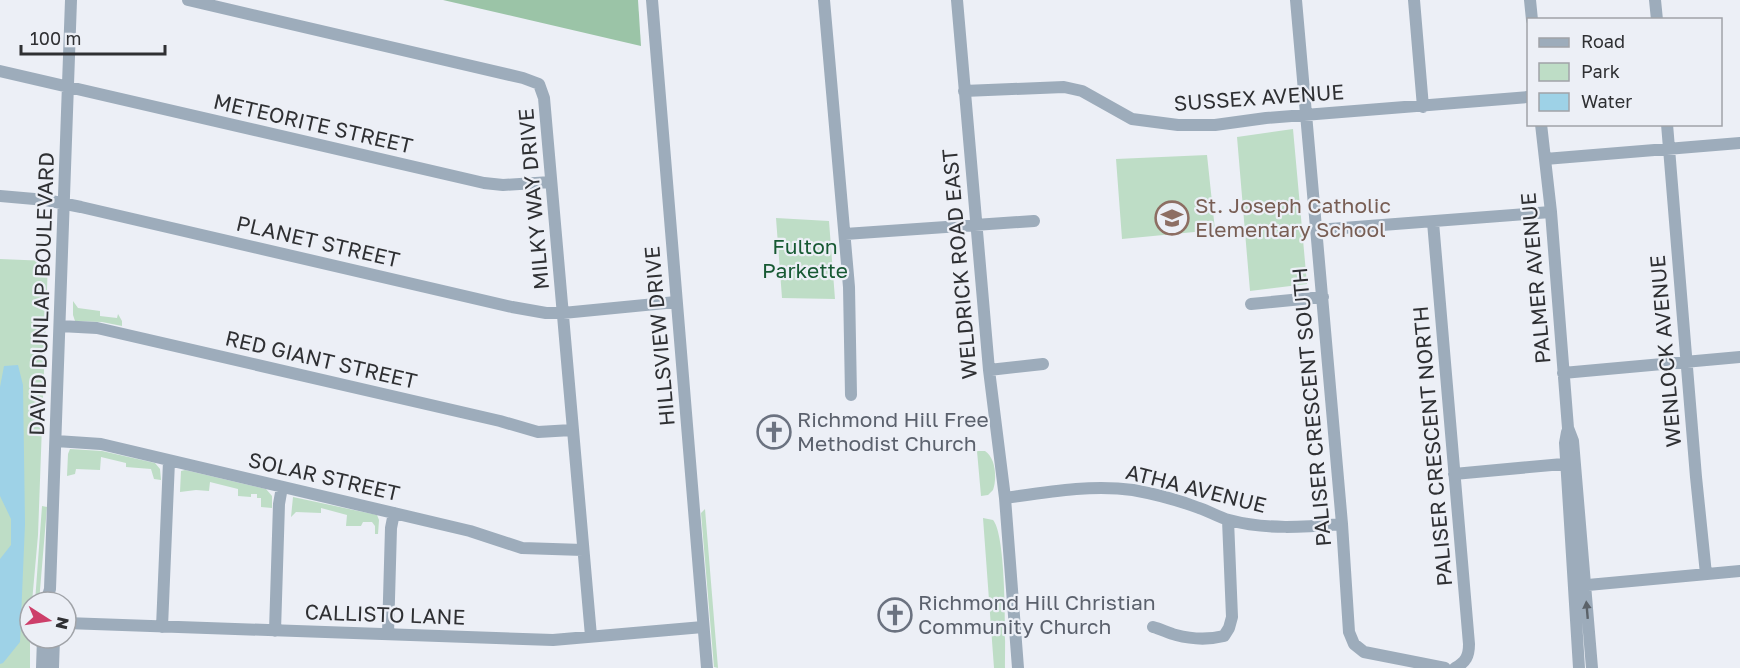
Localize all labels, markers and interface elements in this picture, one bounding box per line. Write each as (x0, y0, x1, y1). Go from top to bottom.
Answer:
scale bar (21, 18, 165, 56)
legend (1527, 18, 1722, 126)
text: 100 m (30, 27, 81, 49)
text: Road (1581, 30, 1625, 52)
text: Park (1581, 60, 1620, 82)
street label: SUSSEX AVENUE (1173, 78, 1345, 116)
street label: METEORITE STREET (211, 87, 415, 159)
text: Water (1581, 90, 1632, 112)
street label: MILKY WAY DRIVE (512, 107, 554, 291)
street label: WELDRICK ROAD EAST (936, 148, 982, 380)
street label: DAVID DUNLAP BOULEVARD (23, 152, 59, 436)
street label: PALMER AVENUE (1515, 191, 1555, 365)
place label: St. Joseph Catholic Elementary School (1195, 192, 1391, 242)
school or university icon: St. Joseph Catholic Elementary School (1154, 200, 1190, 236)
street label: PLANET STREET (234, 210, 403, 272)
park label: Fulton Parkette (762, 233, 848, 283)
street label: HILLSVIEW DRIVE (638, 245, 680, 427)
street label: WENLOCK AVENUE (1644, 254, 1686, 448)
street label: PALISER CRESCENT SOUTH (1286, 267, 1336, 548)
street label: PALISER CRESCENT NORTH (1407, 305, 1457, 587)
street label: RED GIANT STREET (223, 324, 420, 394)
place label: Richmond Hill Free Methodist Church (797, 406, 989, 456)
church icon: Richmond Hill Free Methodist Church (756, 414, 792, 450)
street label: SOLAR STREET (246, 446, 402, 506)
street label: ATHA AVENUE (1123, 458, 1269, 518)
place label: Richmond Hill Christian Community Church (918, 589, 1156, 639)
north arrow (18, 590, 78, 650)
church icon: Richmond Hill Christian Community Church (877, 597, 913, 633)
street label: CALLISTO LANE (304, 598, 466, 630)
one-way arrow (1582, 600, 1592, 619)
text: N (52, 615, 74, 631)

